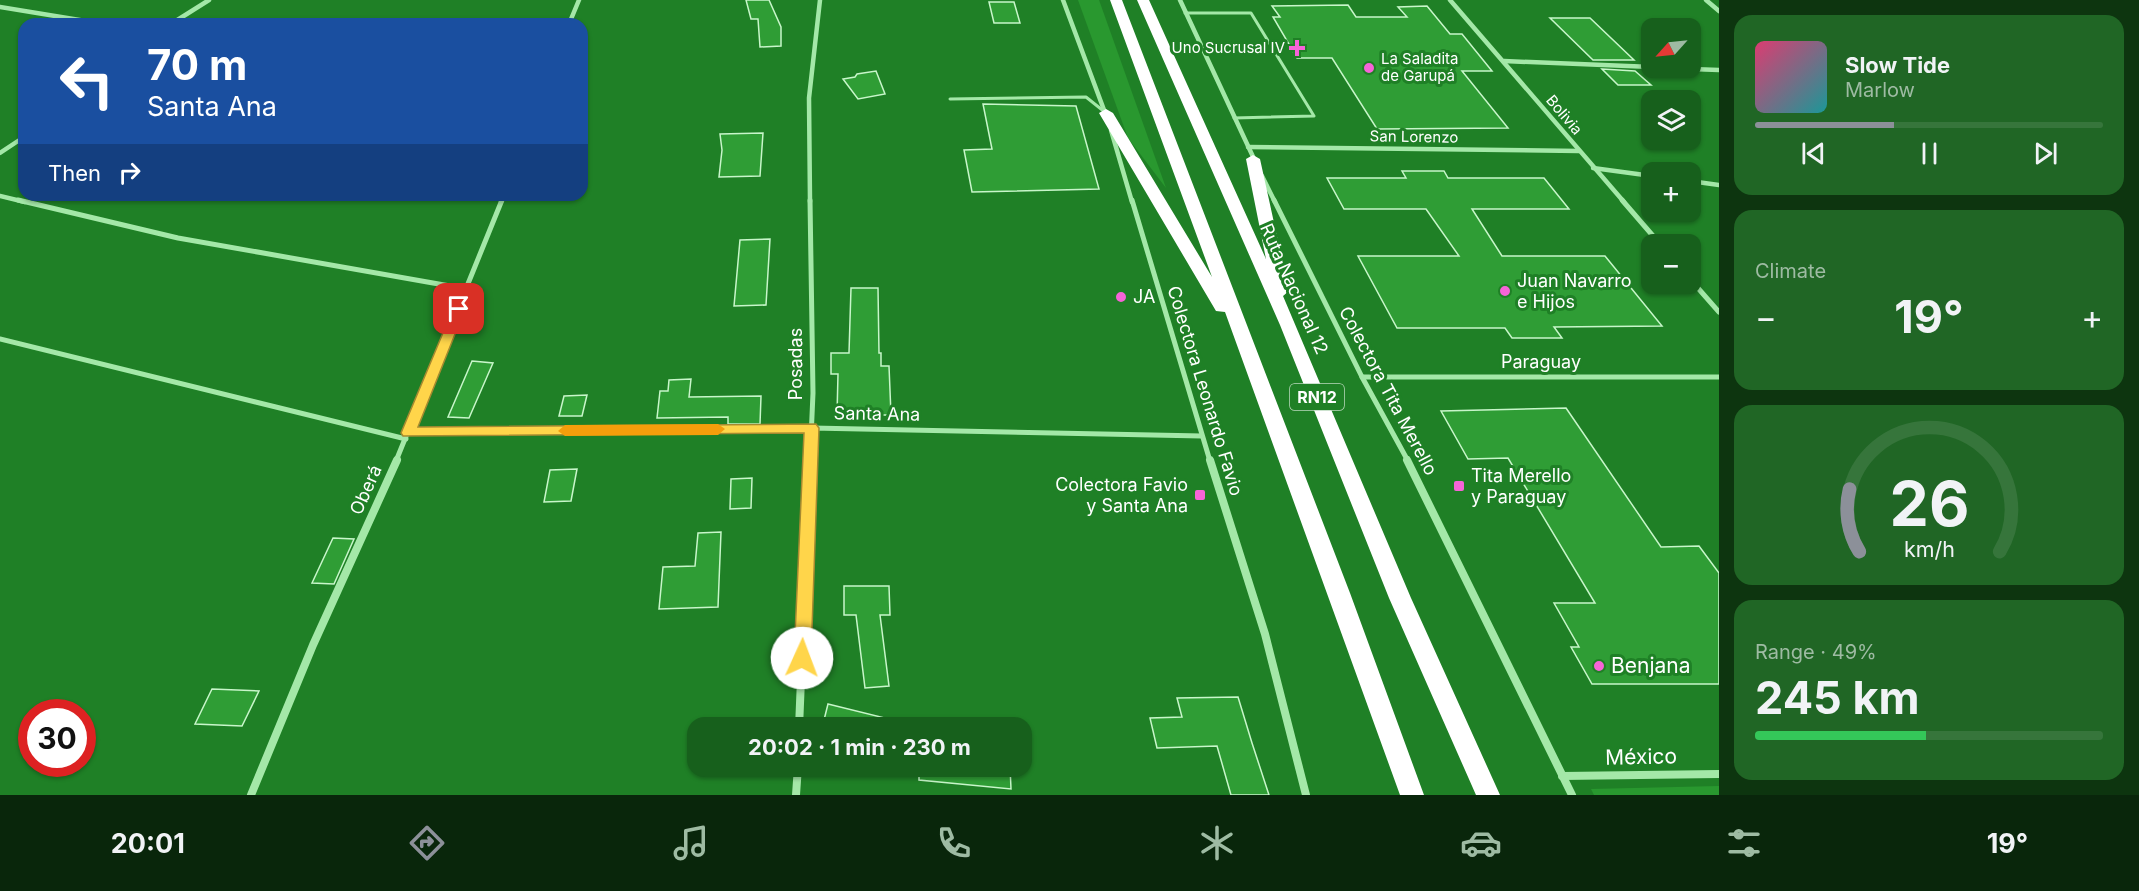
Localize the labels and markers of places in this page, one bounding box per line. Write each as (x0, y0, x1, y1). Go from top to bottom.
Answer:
place label: Uno Sucrusal IV (1172, 38, 1285, 57)
marker: Uno Sucrusal IV (1290, 41, 1304, 55)
place label: La Saladita de Garupá (1381, 49, 1458, 85)
marker: La Saladita de Garupá (1362, 61, 1376, 75)
place label: Juan Navarro e Hijos (1517, 270, 1632, 312)
pin (433, 283, 484, 334)
marker: Juan Navarro e Hijos (1498, 284, 1512, 298)
place label: JA (1133, 286, 1155, 307)
marker: JA (1114, 290, 1128, 304)
place label: Tita Merello y Paraguay (1471, 465, 1571, 507)
place label: Colectora Favio y Santa Ana (1055, 474, 1188, 516)
marker: Tita Merello y Paraguay (1452, 479, 1466, 493)
marker: Colectora Favio y Santa Ana (1193, 488, 1207, 502)
place label: Benjana (1611, 653, 1690, 678)
marker: Benjana (1592, 659, 1606, 673)

